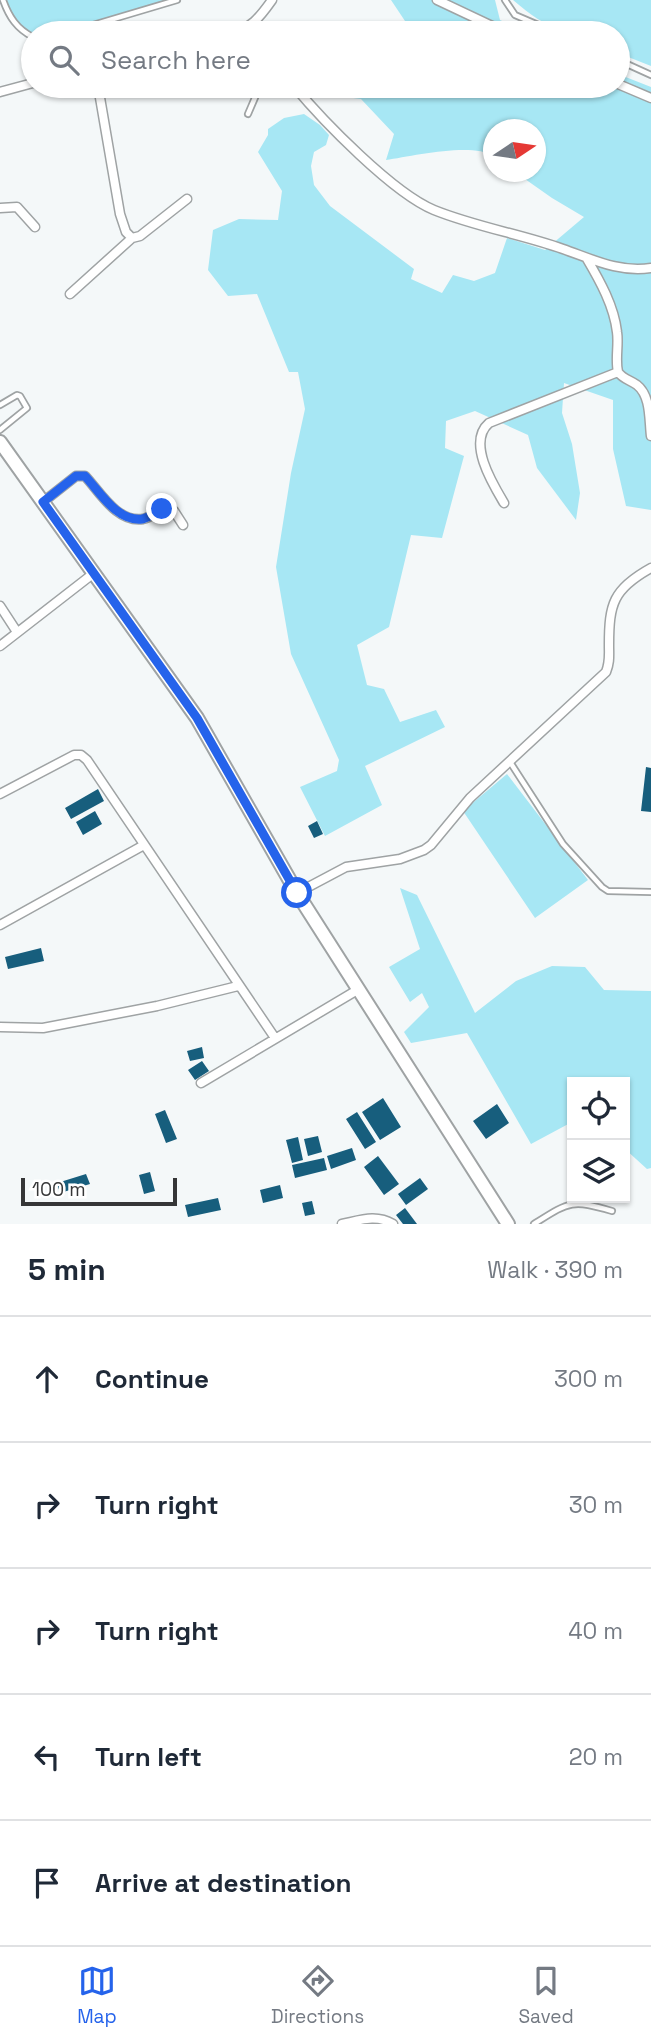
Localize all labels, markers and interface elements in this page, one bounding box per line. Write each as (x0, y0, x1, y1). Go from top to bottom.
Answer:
search box (21, 21, 630, 98)
icon: search (45, 41, 83, 79)
text: Search here (101, 43, 251, 77)
north arrow (483, 119, 546, 182)
route end (146, 493, 177, 524)
route start (281, 877, 312, 908)
map controls (567, 1077, 630, 1203)
button: locate (567, 1077, 630, 1140)
button: layers (567, 1140, 630, 1203)
scale bar (21, 1175, 177, 1207)
text: 100 m (32, 1177, 86, 1202)
text: 5 min (28, 1250, 106, 1289)
text: Walk · 390 m (487, 1255, 623, 1285)
icon: ahead (28, 1360, 66, 1398)
text: Continue (95, 1362, 209, 1396)
text: 300 m (554, 1364, 623, 1394)
icon: right (28, 1486, 66, 1524)
text: Turn right (95, 1488, 219, 1522)
text: 30 m (569, 1490, 623, 1520)
icon: right (28, 1612, 66, 1650)
text: Turn right (95, 1614, 219, 1648)
text: 40 m (568, 1616, 623, 1646)
icon: left (28, 1738, 66, 1776)
text: Turn left (95, 1740, 202, 1774)
text: 20 m (569, 1742, 623, 1772)
icon: arrive (28, 1864, 66, 1902)
text: Arrive at destination (95, 1866, 352, 1900)
tab: Map (77, 1962, 117, 2029)
tab: Directions (271, 1962, 364, 2029)
tab: Saved (518, 1962, 574, 2029)

